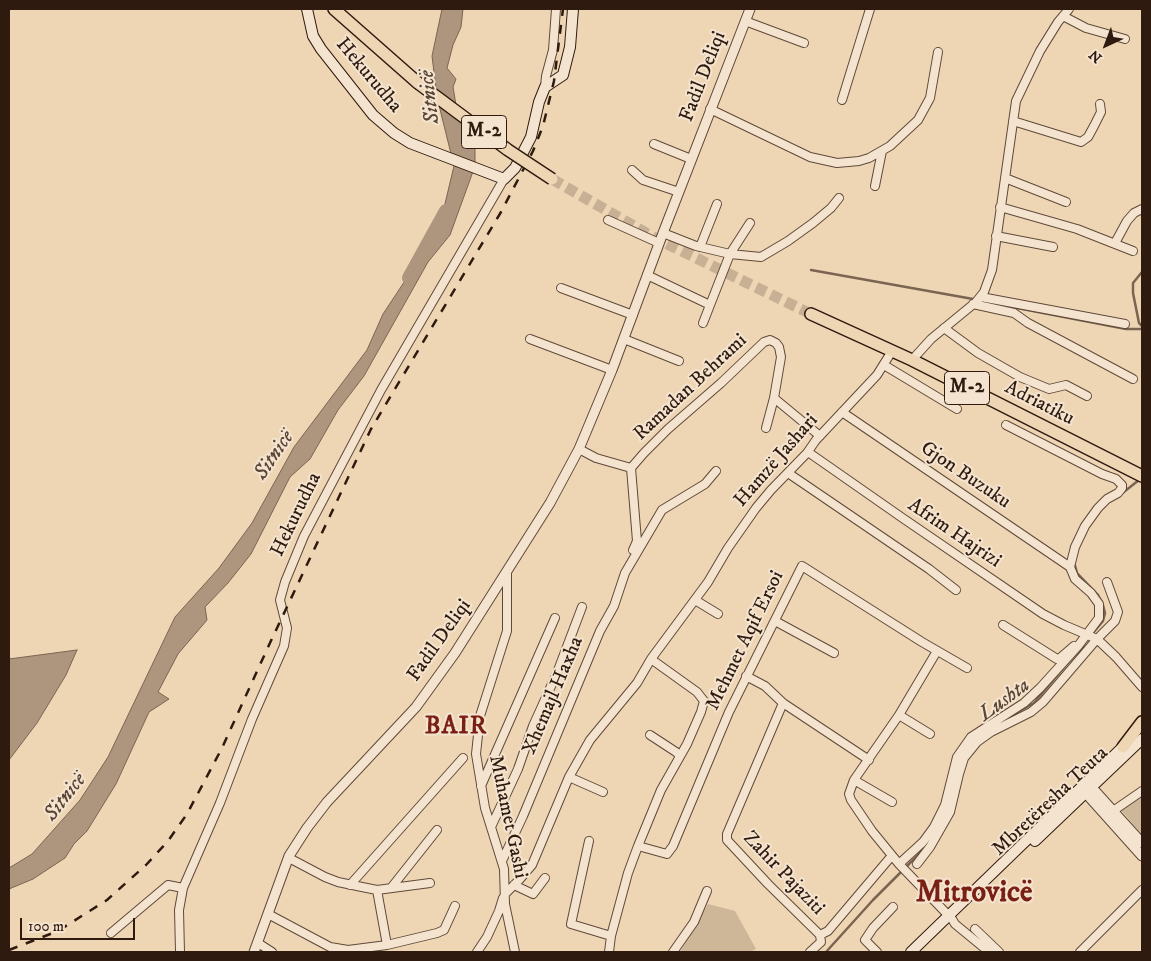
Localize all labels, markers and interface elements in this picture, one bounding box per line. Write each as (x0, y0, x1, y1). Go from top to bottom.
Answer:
north arrow (1081, 20, 1131, 70)
street label: Fadil Deliqi (676, 28, 732, 126)
street label: Hekurudha (330, 34, 406, 118)
text: N (1085, 45, 1106, 66)
water label: Sitnicë (415, 69, 447, 125)
road number: M-2 (462, 115, 506, 148)
street label: Ramadan Behrami (629, 329, 753, 447)
road number: M-2 (944, 372, 990, 404)
street label: Adriatiku (1000, 376, 1078, 432)
street label: Hamzë Jashari (730, 409, 824, 513)
water label: Sitnicë (249, 427, 301, 485)
street label: Gjon Buzuku (915, 437, 1015, 515)
street label: Hekurudha (266, 469, 328, 561)
street label: Afrim Hajrizi (903, 494, 1005, 574)
street label: Mehmet Aqif Ersoi (702, 567, 790, 715)
street label: Fadil Deliqi (403, 595, 477, 687)
street label: Xhemajl Haxha (518, 633, 590, 759)
water label: Lushta (974, 674, 1036, 728)
district label: BAIR (424, 713, 488, 743)
street label: Mbretëresha Teuta (988, 742, 1114, 862)
street label: Muhamet Gashi (482, 753, 532, 881)
water label: Sitnicë (39, 769, 93, 827)
street label: Zahir Pajaziti (737, 827, 829, 921)
district label: Mitrovicë (916, 877, 1032, 913)
scale bar (22, 908, 138, 940)
text: 100 m (28, 917, 64, 936)

